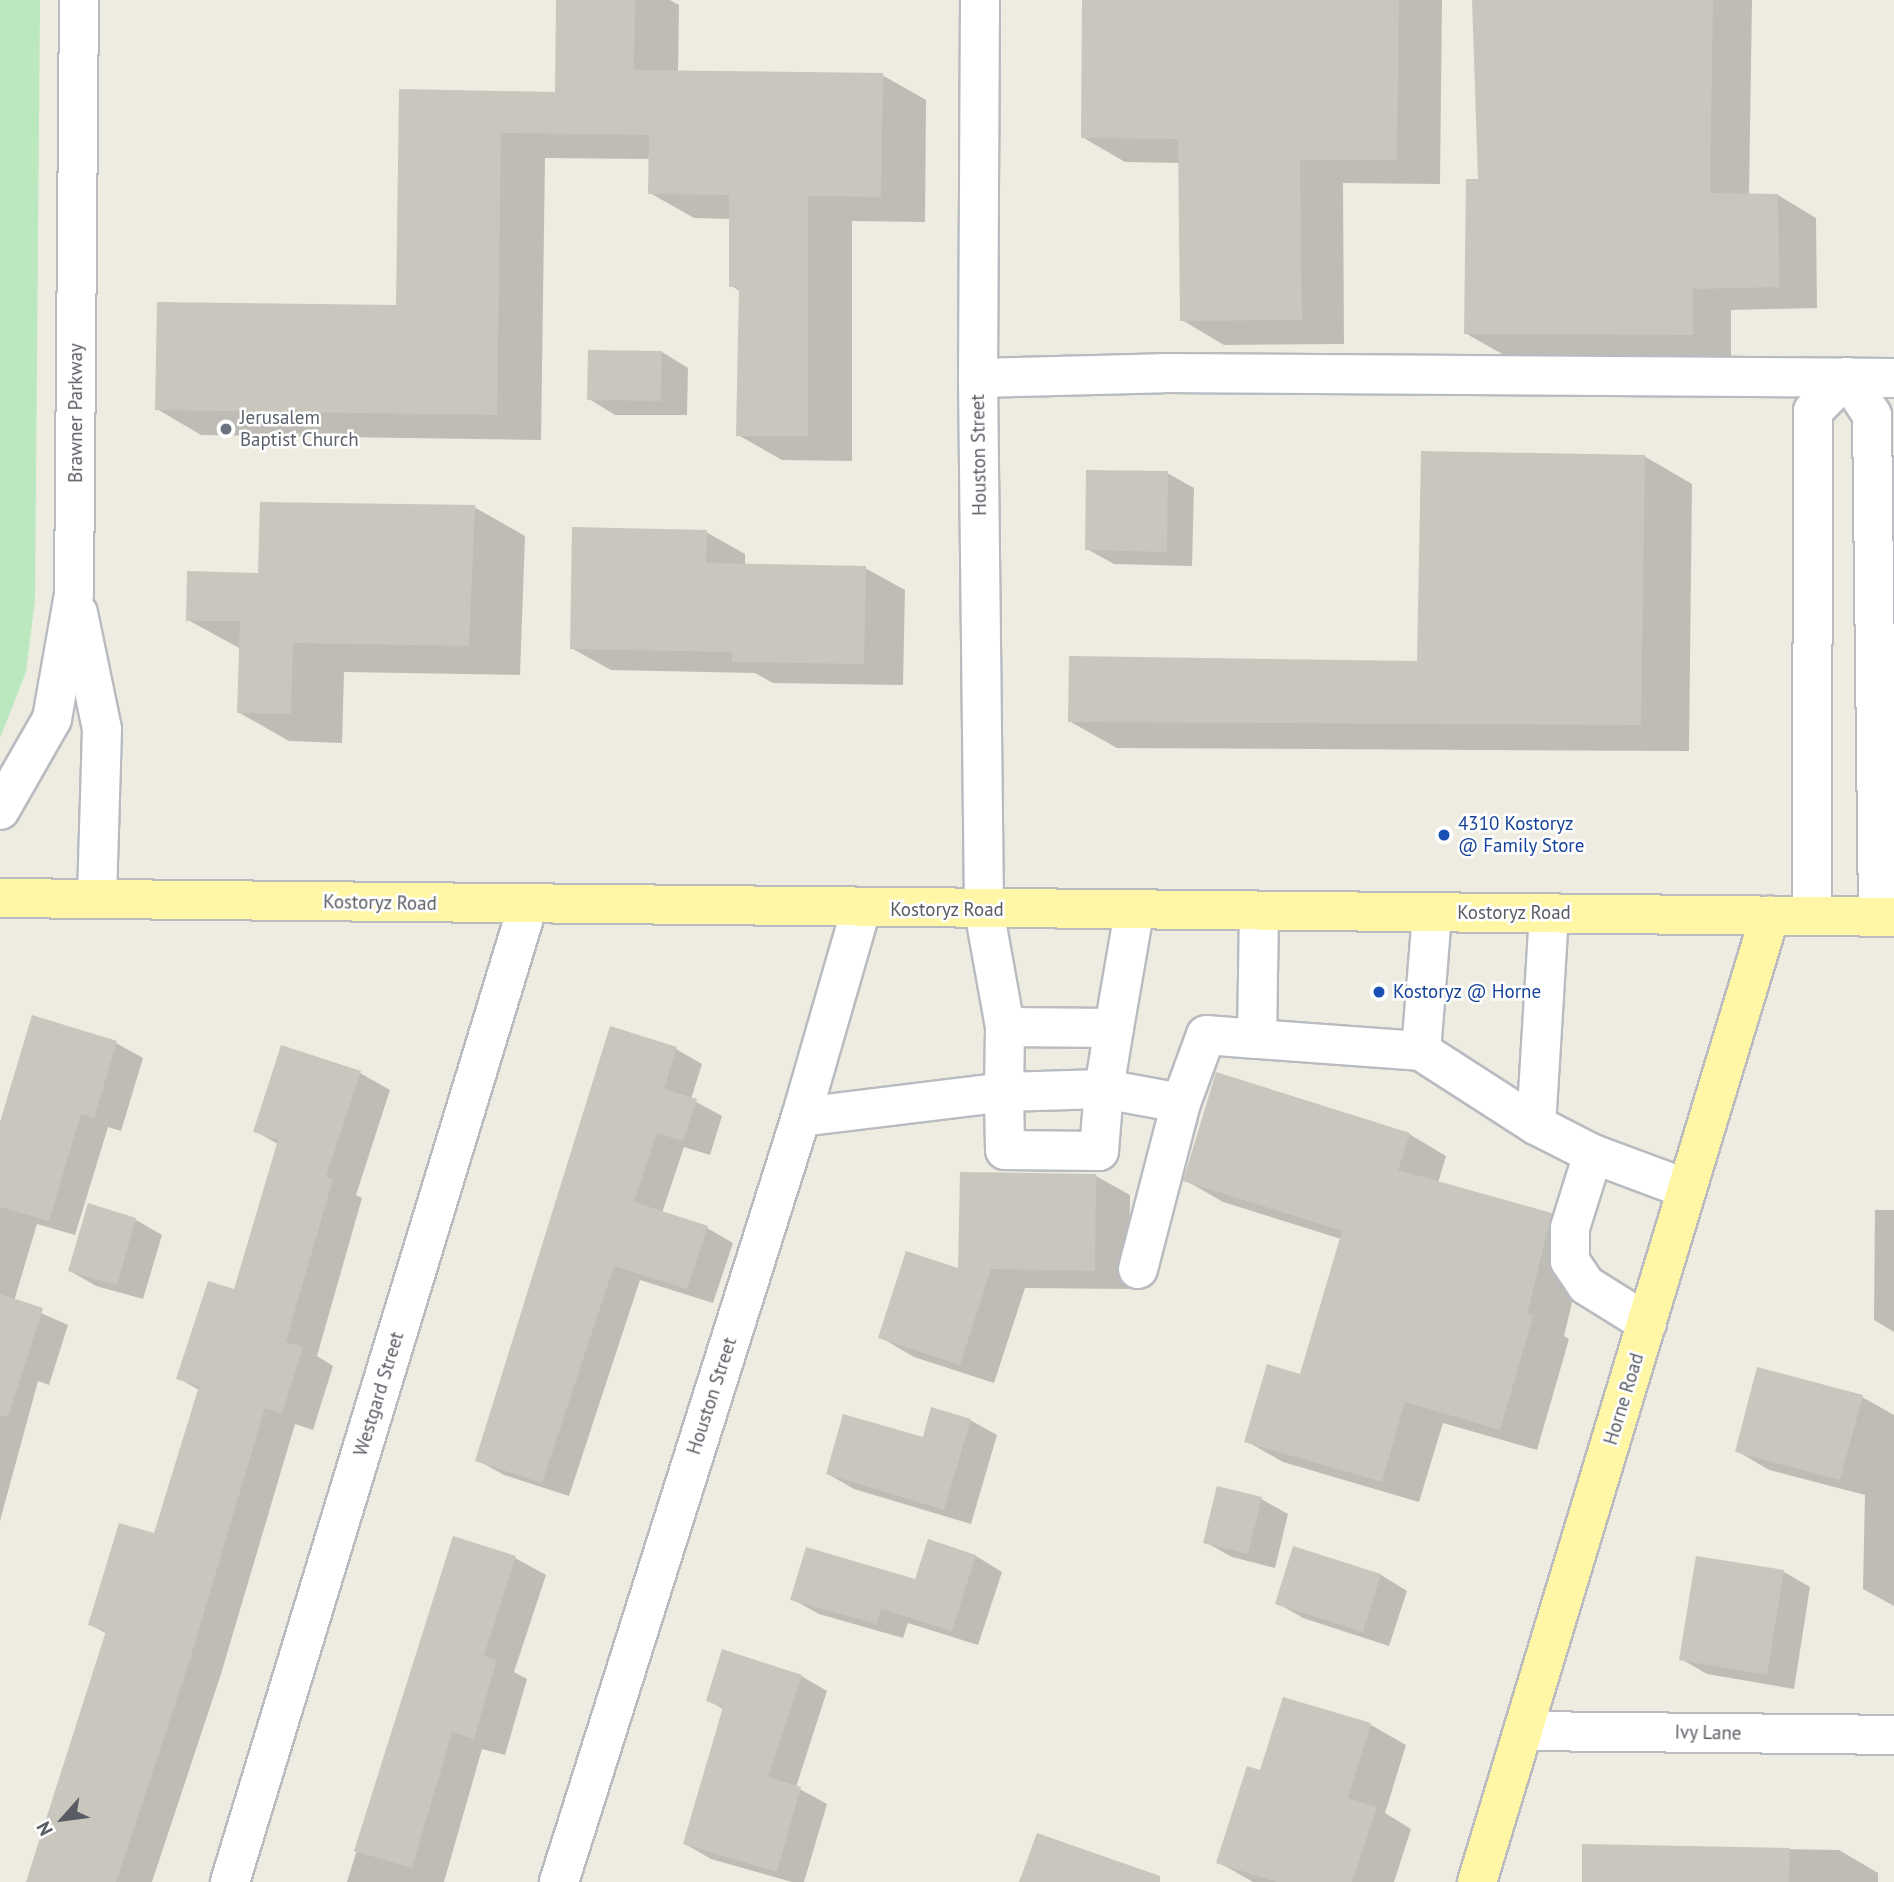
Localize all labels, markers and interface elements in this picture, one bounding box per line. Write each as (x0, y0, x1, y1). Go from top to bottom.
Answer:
street label: Brawner Parkway (65, 343, 87, 483)
street label: Houston Street (967, 394, 991, 516)
place label: Jerusalem Baptist Church (240, 407, 359, 451)
marker: Jerusalem Baptist Church (218, 421, 234, 437)
place label: 4310 Kostoryz @ Family Store (1458, 813, 1585, 857)
marker: 4310 Kostoryz @ Family Store (1436, 827, 1452, 843)
street label: Kostoryz Road (323, 891, 437, 915)
street label: Kostoryz Road (890, 899, 1004, 921)
street label: Kostoryz Road (1457, 902, 1571, 924)
place label: Kostoryz @ Horne (1393, 981, 1542, 1003)
marker: Kostoryz @ Horne (1371, 984, 1387, 1000)
street label: Westgard Street (349, 1329, 409, 1459)
street label: Houston Street (682, 1335, 742, 1457)
street label: Horne Road (1599, 1350, 1649, 1448)
street label: Ivy Lane (1674, 1721, 1742, 1745)
north arrow (28, 1784, 98, 1854)
text: N (31, 1818, 58, 1840)

